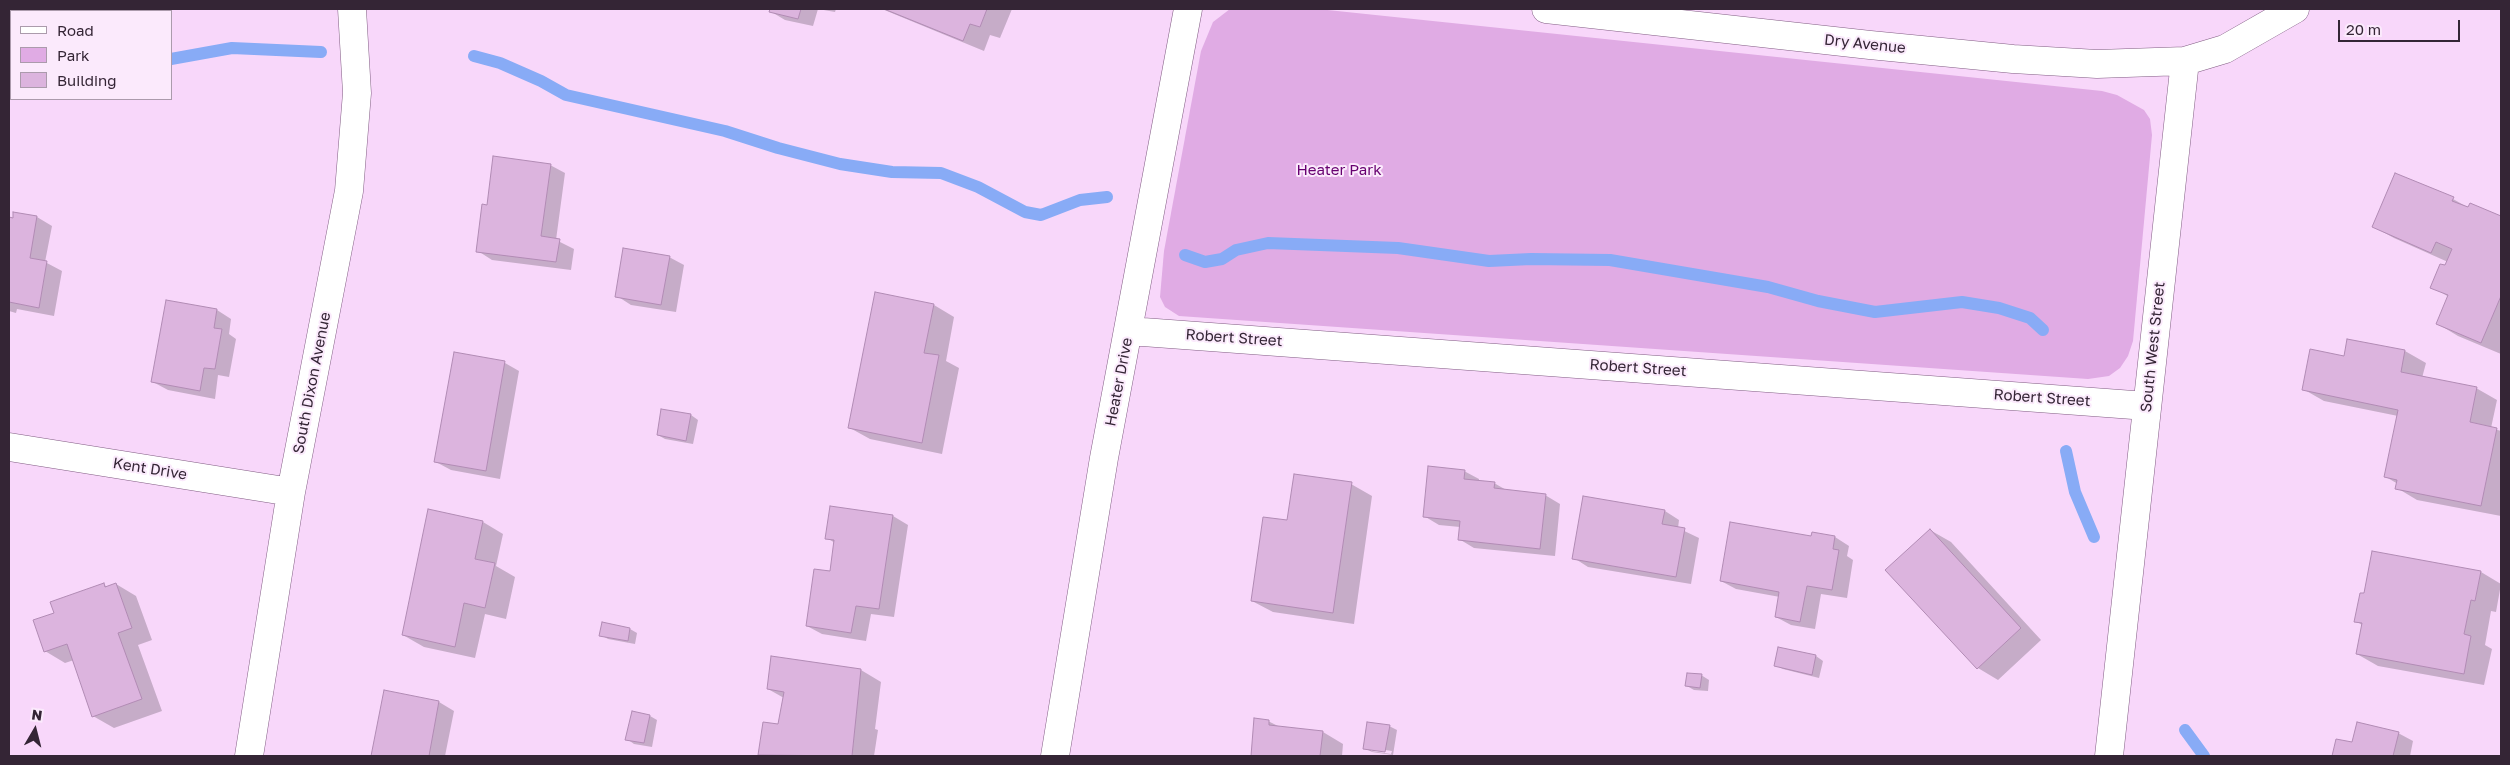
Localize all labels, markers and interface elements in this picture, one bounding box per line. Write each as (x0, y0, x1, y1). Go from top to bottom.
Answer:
legend (10, 10, 172, 100)
scale bar (2340, 10, 2462, 42)
text: 20 m (2346, 20, 2381, 38)
text: Road (57, 21, 94, 39)
street label: Dry Avenue (1823, 31, 1907, 57)
text: Park (57, 46, 89, 64)
text: Building (57, 71, 117, 89)
park label: Heater Park (1296, 161, 1382, 179)
street label: South West Street (2137, 281, 2169, 413)
street label: South Dixon Avenue (289, 311, 335, 455)
street label: Robert Street (1185, 326, 1283, 350)
street label: Heater Drive (1102, 336, 1136, 428)
street label: Robert Street (1589, 356, 1687, 380)
street label: Robert Street (1993, 386, 2091, 410)
street label: Kent Drive (112, 454, 188, 484)
north arrow (10, 705, 60, 755)
text: N (31, 705, 44, 724)

